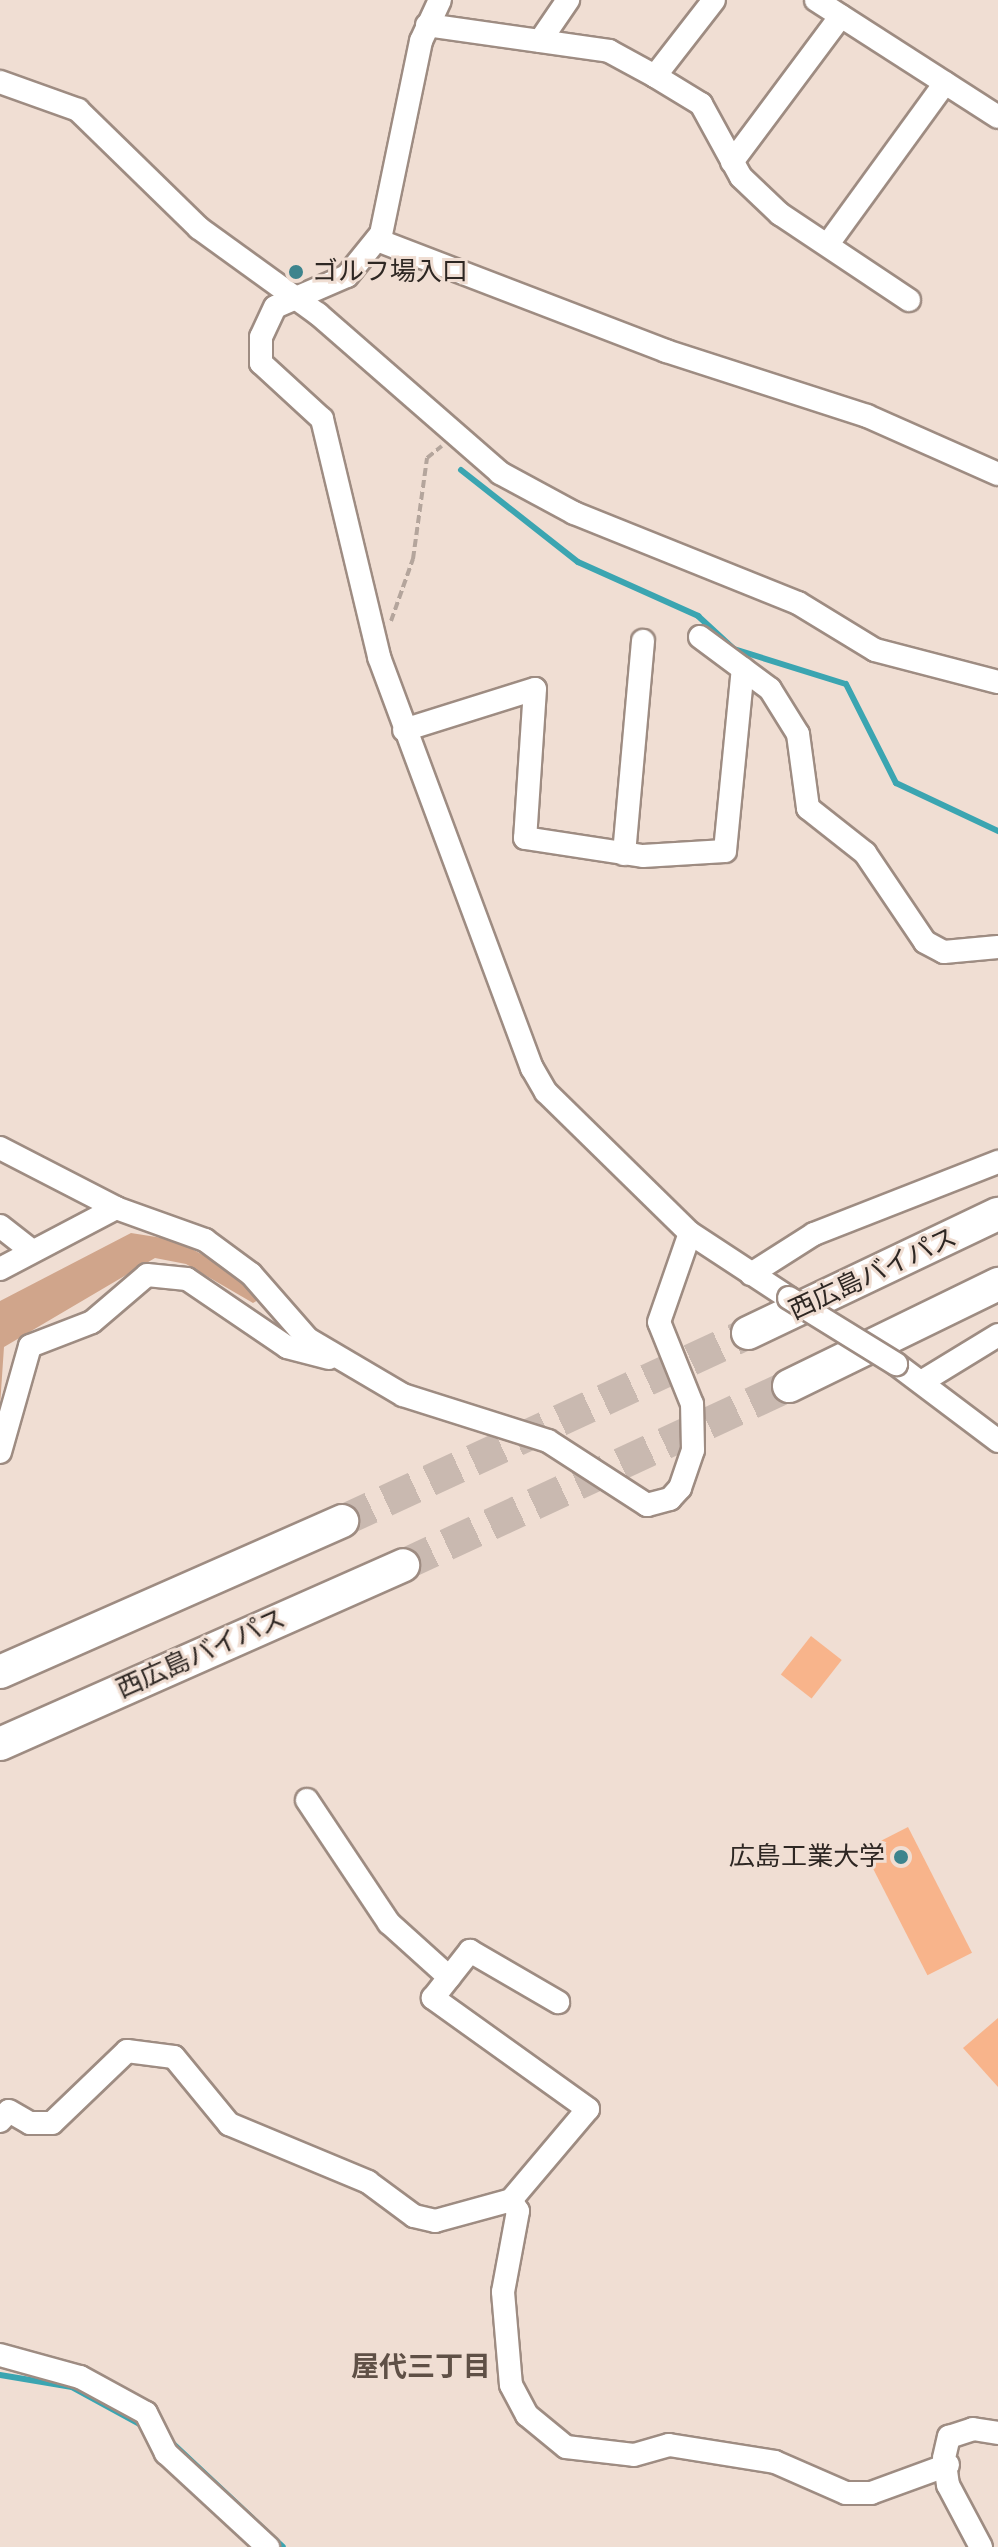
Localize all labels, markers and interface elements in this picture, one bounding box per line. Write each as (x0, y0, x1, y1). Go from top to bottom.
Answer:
place label: ゴルフ場入口 (312, 256, 468, 288)
marker: ゴルフ場入口 (287, 263, 305, 281)
street label: 西広島バイパス (784, 1221, 962, 1327)
street label: 西広島バイパス (112, 1603, 290, 1705)
place label: 広島工業大学 (729, 1841, 885, 1873)
marker: 広島工業大学 (892, 1848, 910, 1866)
district label: 屋代三丁目 (351, 2350, 491, 2384)

